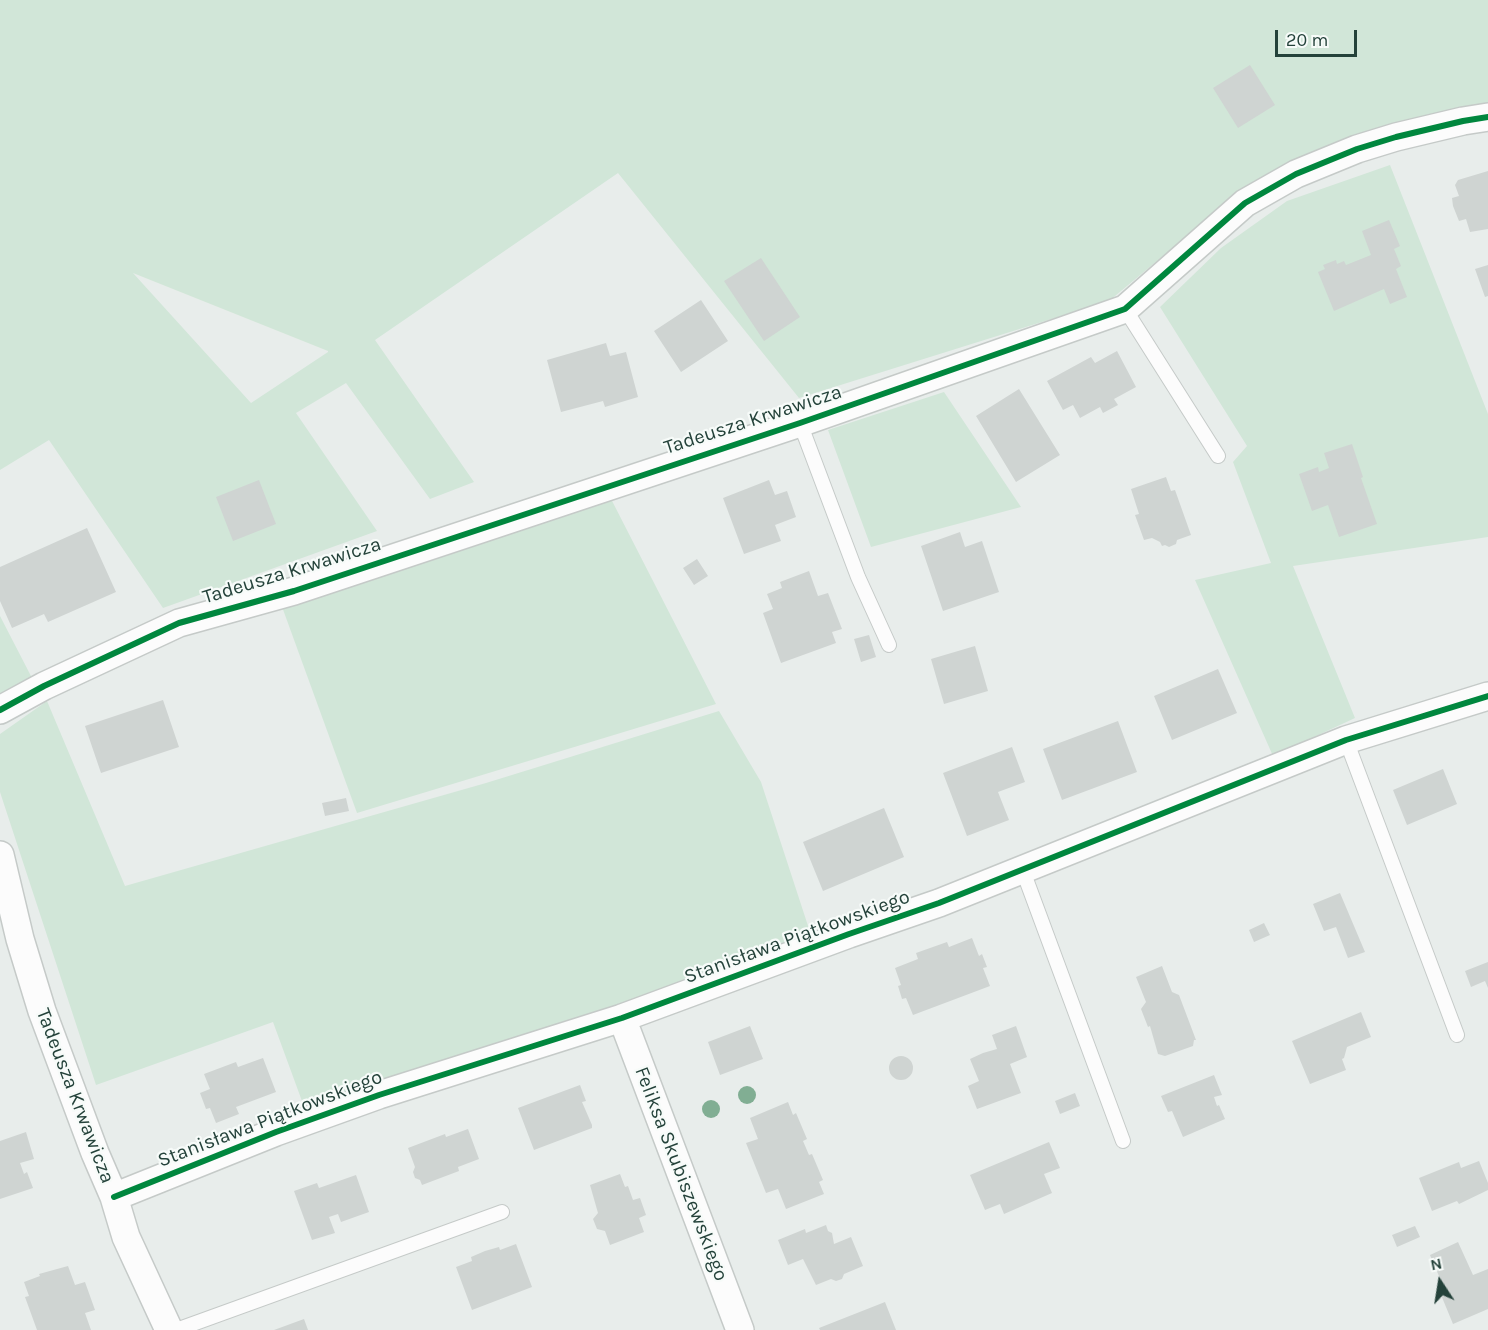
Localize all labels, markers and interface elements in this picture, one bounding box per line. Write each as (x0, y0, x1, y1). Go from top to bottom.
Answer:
scale bar (1278, 18, 1360, 56)
text: 20 m (1286, 29, 1328, 51)
street label: Tadeusza Krwawicza (661, 380, 845, 460)
street label: Tadeusza Krwawicza (200, 532, 384, 610)
street label: Stanisława Piątkowskiego (681, 885, 913, 989)
street label: Tadeusza Krwawicza (31, 1005, 119, 1187)
street label: Feliksa Skubiszewskiego (629, 1063, 733, 1285)
street label: Stanisława Piątkowskiego (154, 1065, 386, 1173)
north arrow (1410, 1252, 1470, 1312)
text: N (1429, 1253, 1444, 1274)

